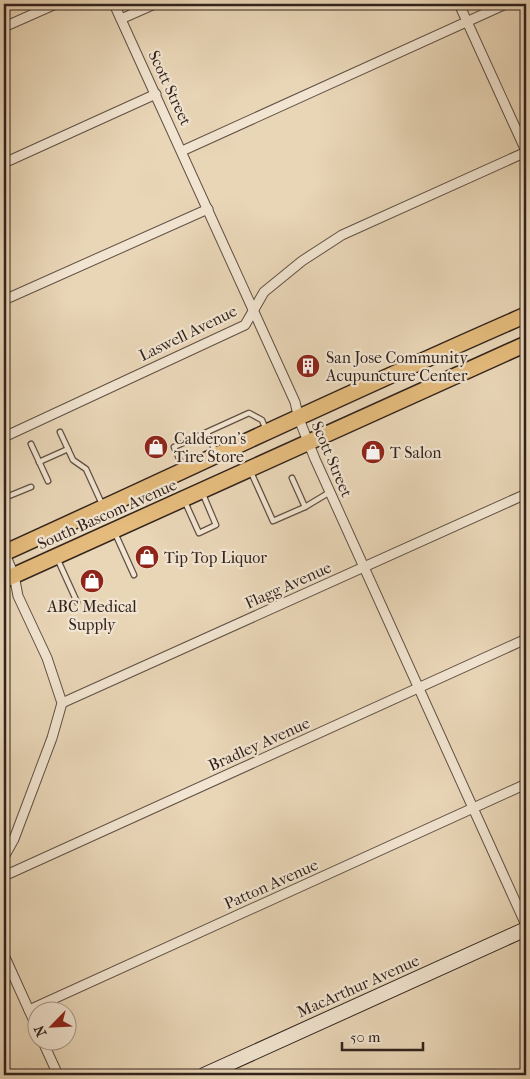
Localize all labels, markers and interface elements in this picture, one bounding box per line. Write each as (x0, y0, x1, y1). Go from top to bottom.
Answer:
street label: Scott Street (144, 48, 196, 129)
street label: Laswell Avenue (136, 301, 240, 365)
place label: San Jose Community Acupuncture Center (325, 348, 468, 385)
building icon: San Jose Community Acupuncture Center (295, 353, 321, 379)
street label: Scott Street (308, 418, 357, 500)
place label: Calderon's Tire Store (174, 429, 246, 466)
shop icon: Calderon's Tire Store (143, 434, 169, 460)
shop icon: T Salon (360, 439, 386, 465)
place label: T Salon (390, 443, 442, 462)
street label: South Bascom Avenue (34, 475, 180, 553)
shop icon: Tip Top Liquor (134, 544, 160, 570)
place label: Tip Top Liquor (164, 548, 267, 567)
street label: Flagg Avenue (242, 557, 334, 613)
shop icon: ABC Medical Supply (79, 568, 105, 594)
place label: ABC Medical Supply (46, 597, 137, 634)
street label: Bradley Avenue (205, 713, 313, 775)
street label: Patton Avenue (221, 855, 321, 913)
street label: MacArthur Avenue (294, 950, 422, 1021)
north arrow (28, 1002, 78, 1052)
scale bar (342, 1019, 424, 1051)
text: N (31, 1022, 51, 1039)
text: 50 m (350, 1028, 381, 1046)

